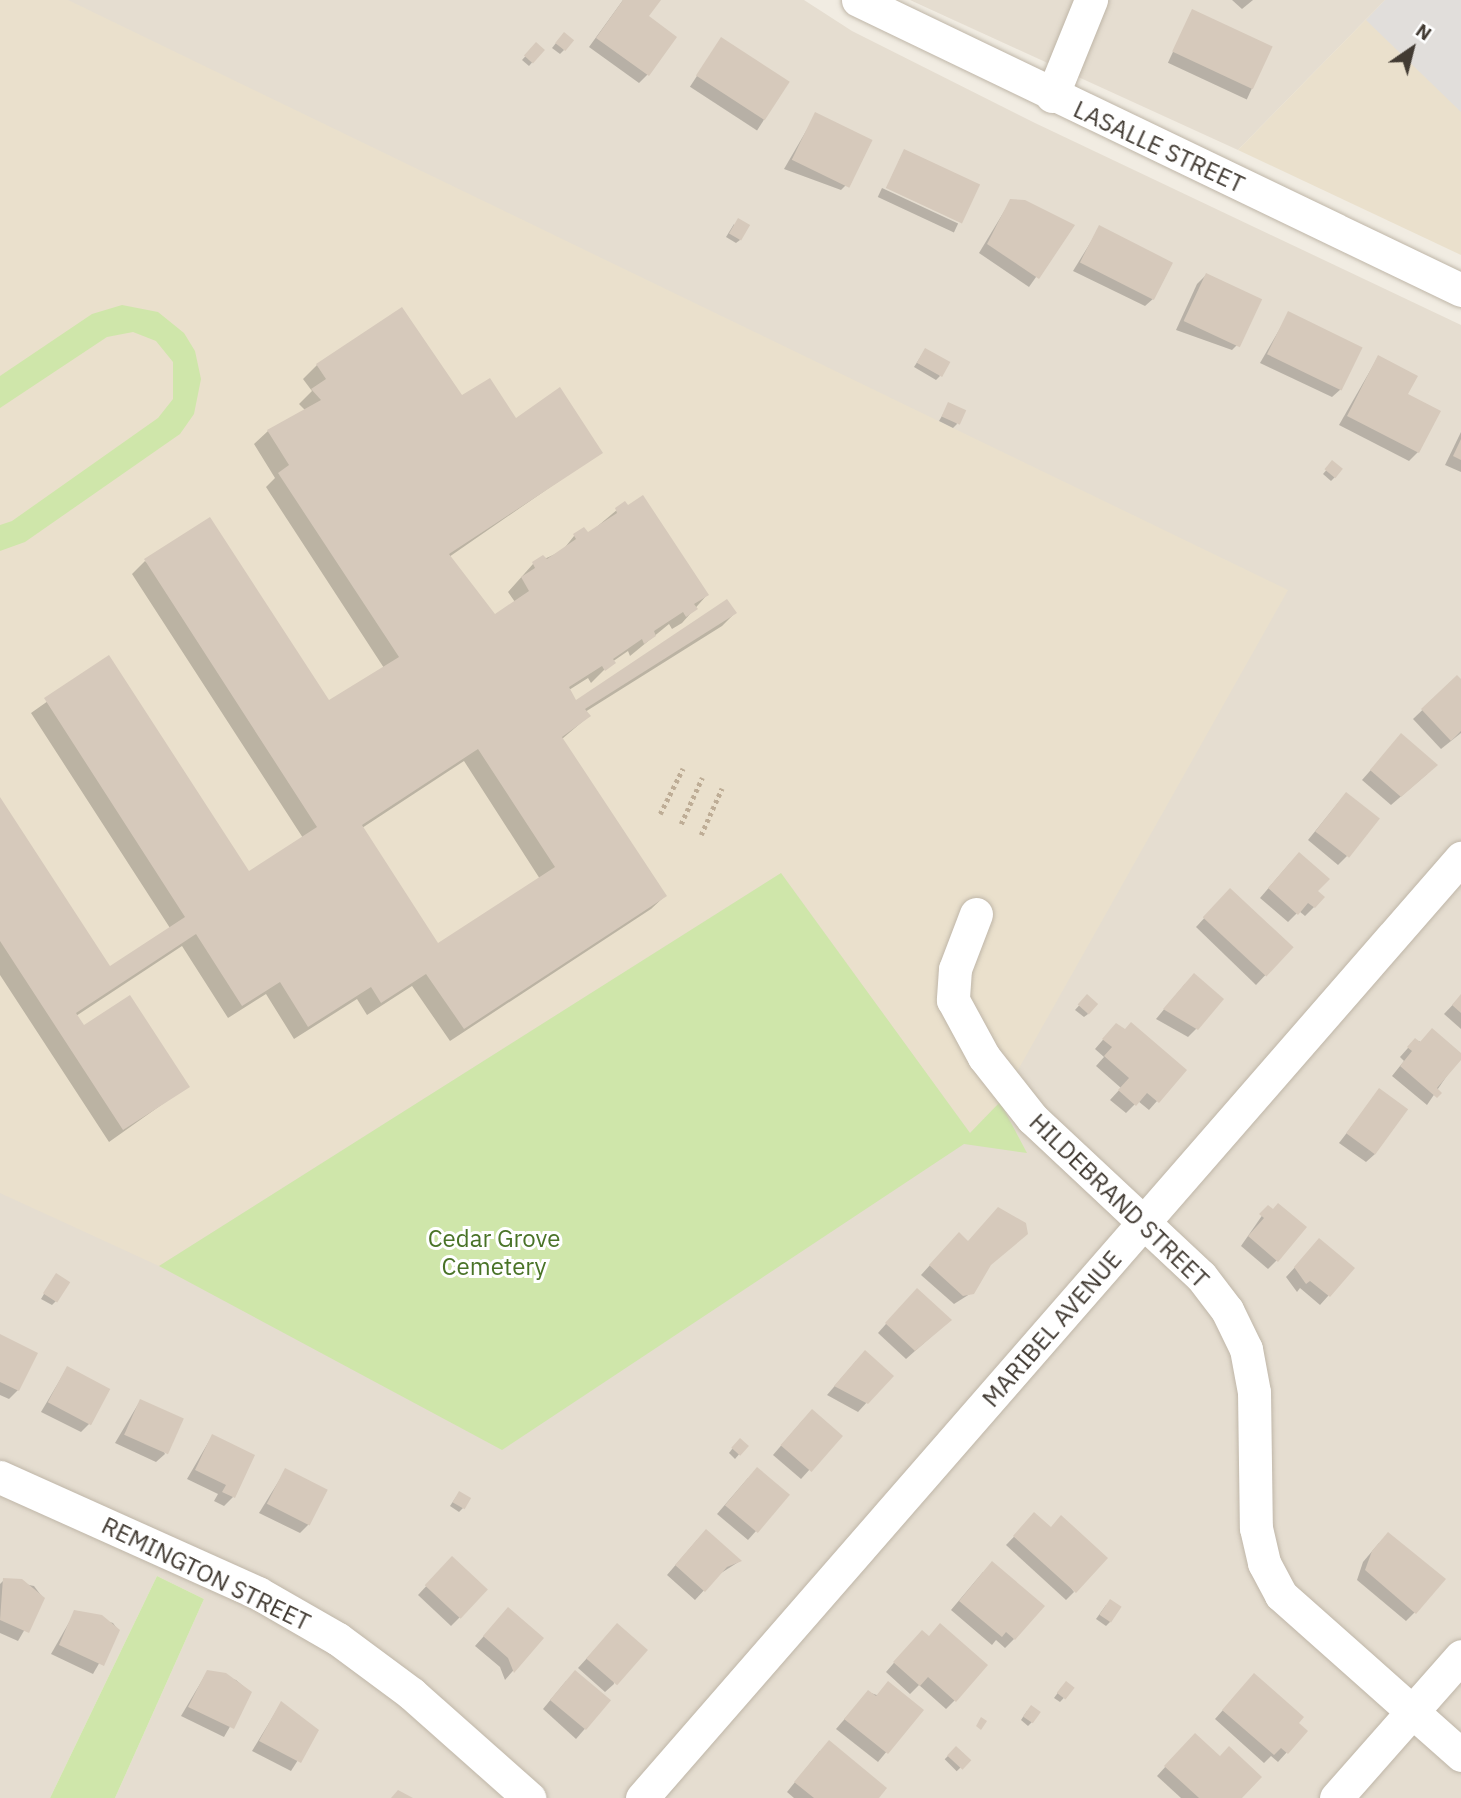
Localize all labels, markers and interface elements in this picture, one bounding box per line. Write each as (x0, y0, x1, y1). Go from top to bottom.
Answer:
north arrow (1377, 14, 1447, 84)
text: N (1412, 18, 1437, 46)
street label: LASALLE STREET (1069, 95, 1249, 199)
street label: HILDEBRAND STREET (1023, 1108, 1215, 1294)
park label: Cedar Grove Cemetery (428, 1225, 560, 1281)
street label: MARIBEL AVENUE (976, 1245, 1128, 1413)
street label: REMINGTON STREET (97, 1511, 315, 1637)

